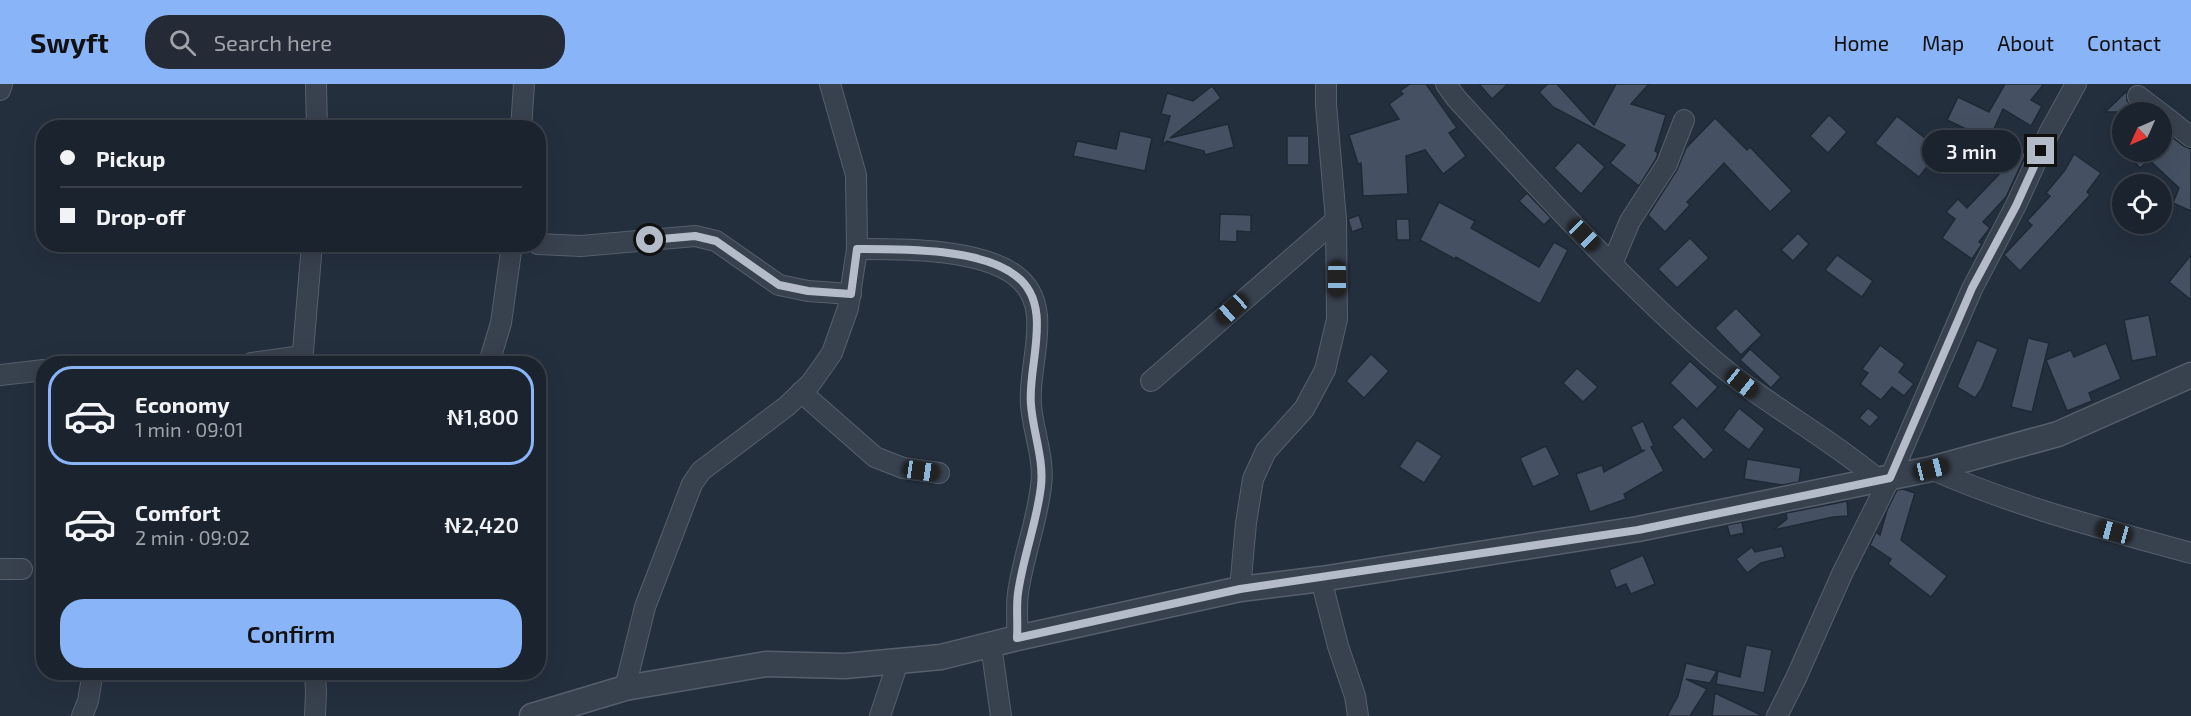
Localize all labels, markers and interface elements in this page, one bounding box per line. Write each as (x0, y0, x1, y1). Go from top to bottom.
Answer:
search box (145, 15, 565, 69)
text: Swyft (30, 25, 109, 59)
icon: search (166, 26, 199, 59)
text: Search here (214, 29, 332, 55)
text: Home (1833, 30, 1889, 55)
text: Map (1922, 30, 1964, 55)
text: About (1997, 30, 2054, 55)
text: Contact (2087, 30, 2161, 55)
north arrow (2112, 102, 2172, 162)
map controls (2112, 102, 2172, 234)
callout: 3 min (1921, 130, 2020, 172)
route end (2027, 137, 2054, 164)
text: 3 min (1946, 139, 1997, 163)
text: Pickup (96, 145, 165, 171)
button: locate (2112, 174, 2172, 234)
text: Drop-off (96, 203, 185, 229)
car (1565, 216, 1603, 254)
route start (636, 226, 663, 253)
car (1328, 261, 1346, 297)
car (1213, 290, 1251, 328)
car (1722, 365, 1762, 401)
icon: car (63, 389, 117, 443)
text: Economy (135, 391, 230, 417)
text: ₦1,800 (447, 403, 519, 429)
text: 1 min · 09:01 (135, 417, 243, 441)
car (1911, 456, 1951, 482)
car (902, 460, 940, 482)
icon: car (63, 497, 117, 551)
text: Comfort (135, 499, 220, 525)
text: ₦2,420 (444, 511, 519, 537)
car (2094, 519, 2134, 545)
text: 2 min · 09:02 (135, 525, 250, 549)
button: Confirm (60, 599, 522, 668)

